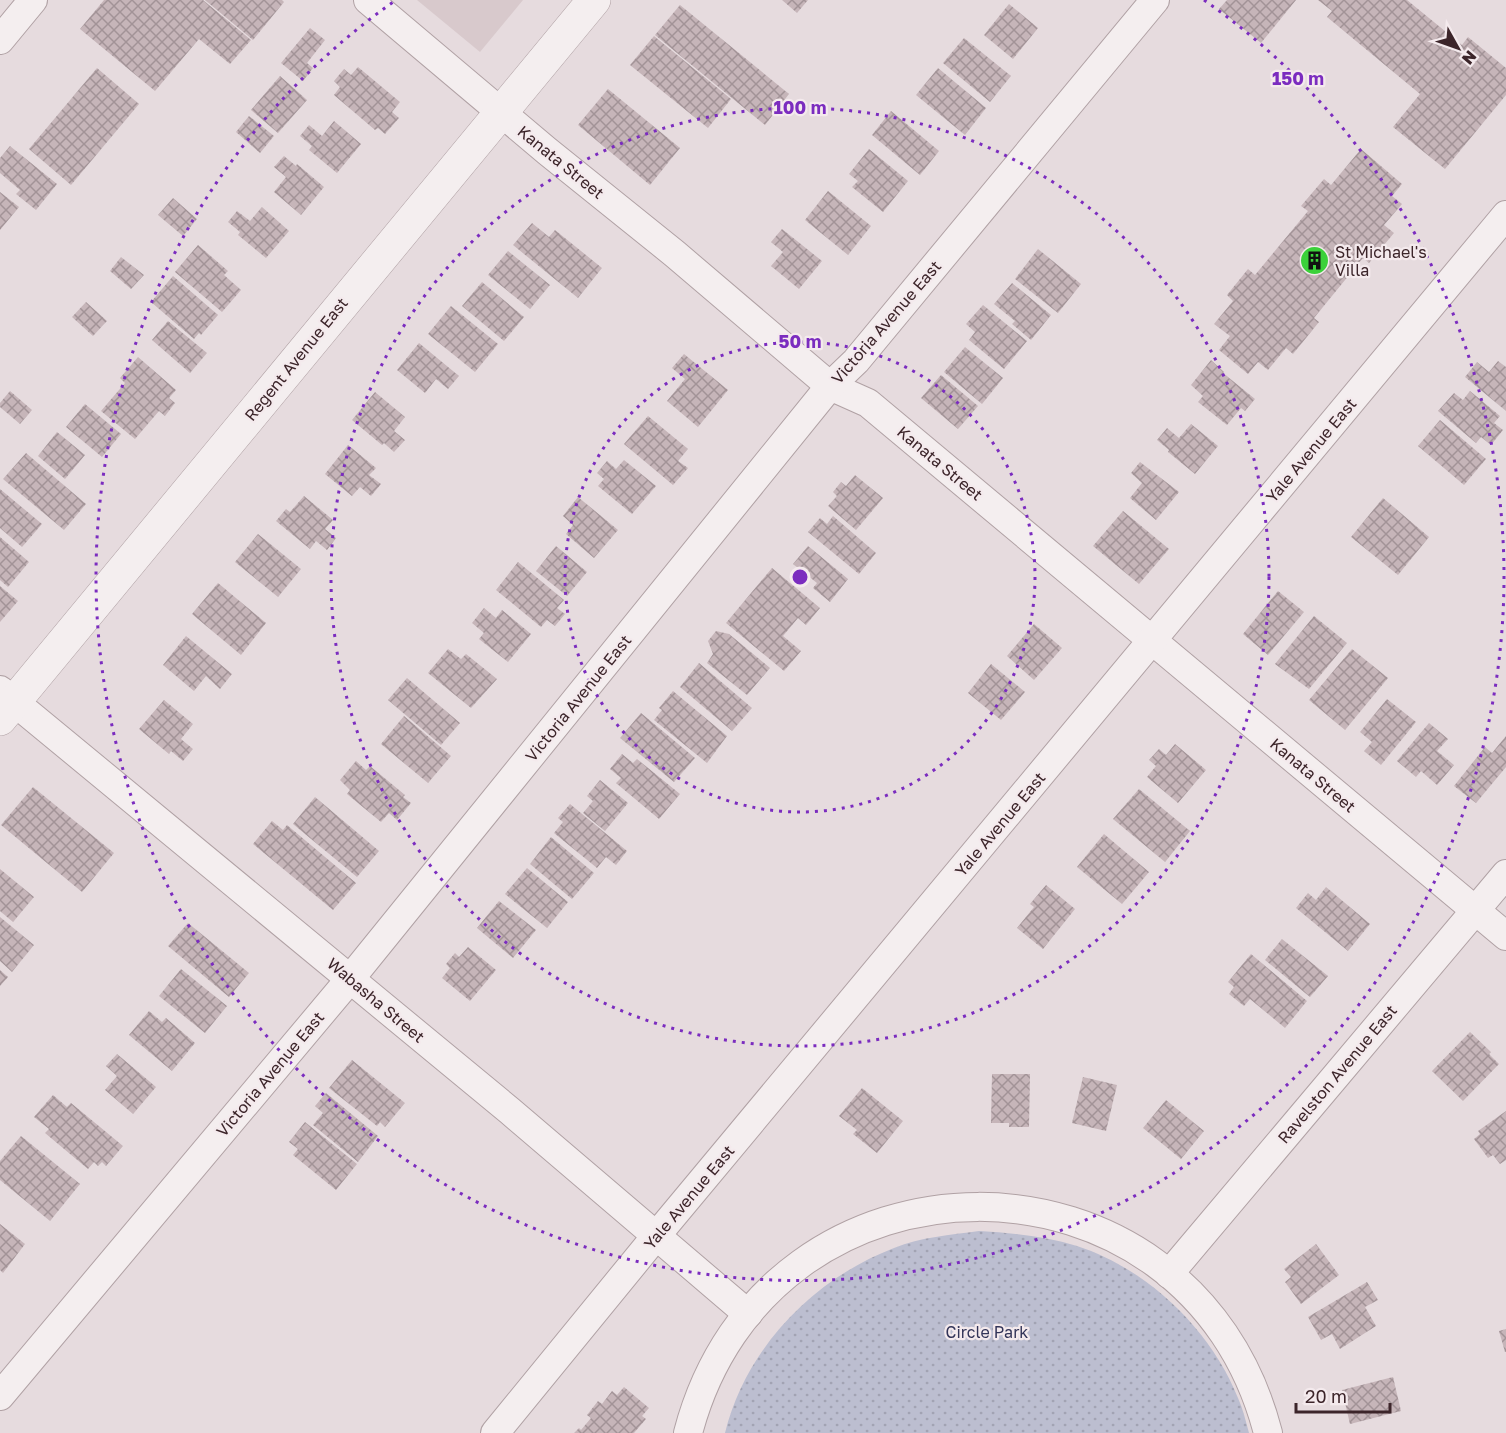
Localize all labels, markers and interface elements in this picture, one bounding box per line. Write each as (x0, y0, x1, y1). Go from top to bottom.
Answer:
north arrow (1428, 18, 1488, 78)
text: N (1458, 47, 1481, 69)
text: 150 m (1272, 67, 1324, 89)
text: 100 m (774, 96, 826, 118)
street label: Kanata Street (514, 121, 608, 203)
place label: St Michael's Villa (1335, 242, 1427, 280)
building icon: St Michael's Villa (1298, 245, 1330, 277)
street label: Victoria Avenue East (827, 256, 945, 388)
street label: Regent Avenue East (240, 293, 352, 425)
text: 50 m (779, 330, 821, 352)
street label: Yale Avenue East (1261, 394, 1361, 506)
street label: Kanata Street (893, 421, 987, 505)
centre of rings (790, 567, 810, 587)
street label: Victoria Avenue East (521, 631, 635, 765)
street label: Kanata Street (1266, 733, 1360, 817)
street label: Yale Avenue East (950, 768, 1050, 880)
street label: Wabasha Street (323, 953, 429, 1047)
street label: Ravelston Avenue East (1273, 1001, 1401, 1147)
street label: Victoria Avenue East (212, 1007, 328, 1141)
street label: Yale Avenue East (639, 1141, 739, 1253)
park label: Circle Park (946, 1322, 1028, 1342)
scale bar (1296, 1376, 1390, 1414)
text: 20 m (1305, 1385, 1347, 1407)

